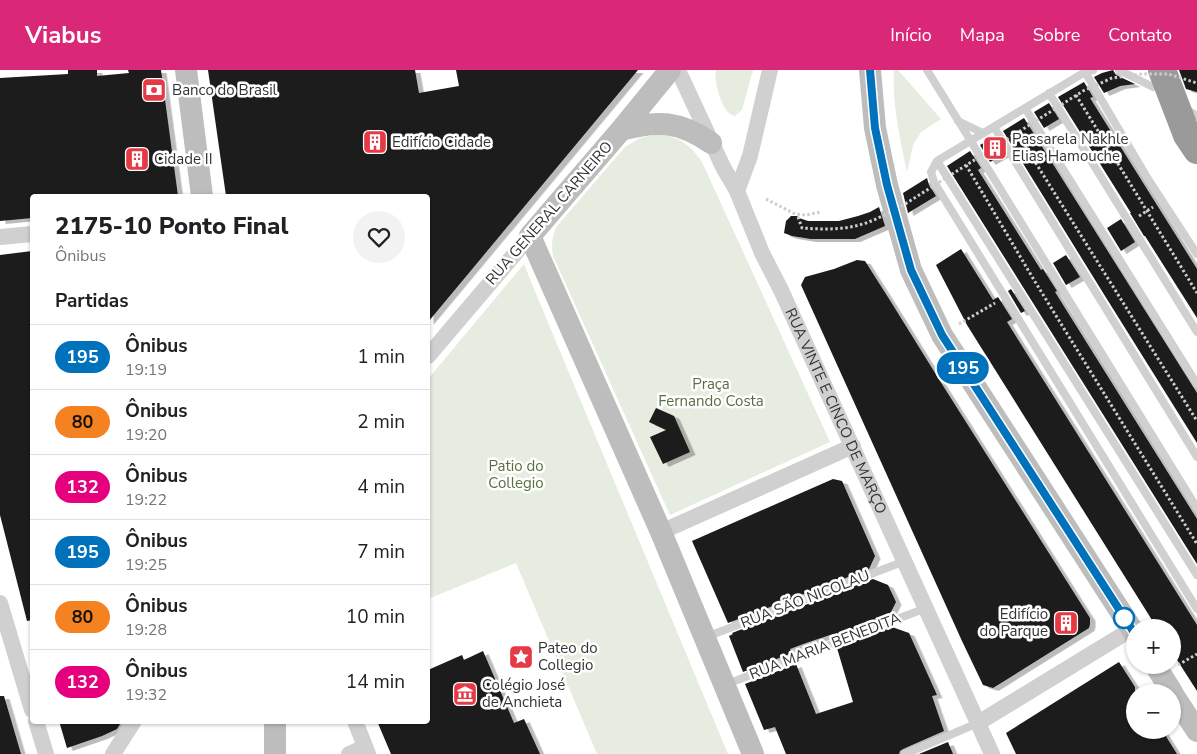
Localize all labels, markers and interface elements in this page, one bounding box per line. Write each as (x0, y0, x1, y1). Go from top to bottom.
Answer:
text: Viabus (25, 19, 101, 51)
text: Início (890, 23, 932, 47)
text: Mapa (960, 23, 1005, 47)
text: Sobre (1033, 23, 1080, 47)
text: Contato (1108, 23, 1172, 47)
bank icon: Banco do Brasil (141, 77, 167, 103)
place label: Banco do Brasil (172, 80, 278, 100)
building icon: Edifício Cidade (362, 129, 388, 155)
place label: Passarela Nakhle Elias Hamouche (1012, 129, 1128, 166)
place label: Edifício Cidade (392, 132, 491, 152)
building icon: Passarela Nakhle Elias Hamouche (982, 135, 1008, 161)
street label: RUA GENERAL CARNEIRO (481, 137, 617, 289)
building icon: Cidade II (124, 146, 150, 172)
place label: Cidade II (154, 149, 213, 169)
text: 2175-10 Ponto Final (55, 210, 288, 242)
button: heart (353, 211, 405, 263)
text: Ônibus (55, 245, 106, 267)
text: Partidas (55, 288, 129, 314)
street label: RUA VINTE E CINCO DE MARÇO (780, 305, 892, 517)
text: Ônibus (125, 333, 188, 359)
text: 1 min (357, 344, 405, 370)
text: 195 (66, 345, 99, 369)
line badge: 195 (934, 352, 992, 384)
text: 195 (947, 356, 979, 380)
text: 19:19 (125, 359, 167, 381)
park label: Praça Fernando Costa (658, 374, 764, 411)
text: Ônibus (125, 398, 188, 424)
text: 2 min (357, 409, 405, 435)
text: 80 (72, 410, 93, 434)
text: 19:20 (125, 424, 167, 446)
park label: Patio do Collegio (488, 456, 544, 493)
text: Ônibus (125, 463, 188, 489)
text: 4 min (357, 474, 405, 500)
text: 132 (66, 475, 99, 499)
text: 19:22 (125, 489, 167, 511)
text: Ônibus (125, 528, 188, 554)
text: 7 min (357, 539, 405, 565)
text: 195 (66, 540, 99, 564)
text: 19:25 (125, 554, 167, 576)
street label: RUA SÃO NICOLAU (738, 565, 872, 633)
text: Ônibus (125, 593, 188, 619)
text: 10 min (346, 604, 405, 630)
place label: Edifício do Parque (980, 604, 1048, 641)
text: 80 (72, 605, 93, 629)
unlabelled marker (1113, 607, 1135, 629)
street label: RUA MARIA BENEDITA (746, 608, 904, 684)
building icon: Edifício do Parque (1053, 610, 1079, 636)
text: 19:28 (125, 619, 167, 641)
map controls (1126, 619, 1181, 739)
button: + (1126, 619, 1181, 674)
place label: Pateo do Collegio (538, 638, 598, 675)
place icon: Pateo do Collegio (508, 644, 534, 670)
text: Ônibus (125, 658, 188, 684)
text: 14 min (346, 669, 405, 695)
text: 132 (66, 670, 99, 694)
place label: Colégio José de Anchieta (482, 675, 565, 712)
museum icon: Colégio José de Anchieta (452, 681, 478, 707)
text: 19:32 (125, 684, 167, 706)
button: − (1126, 684, 1181, 739)

